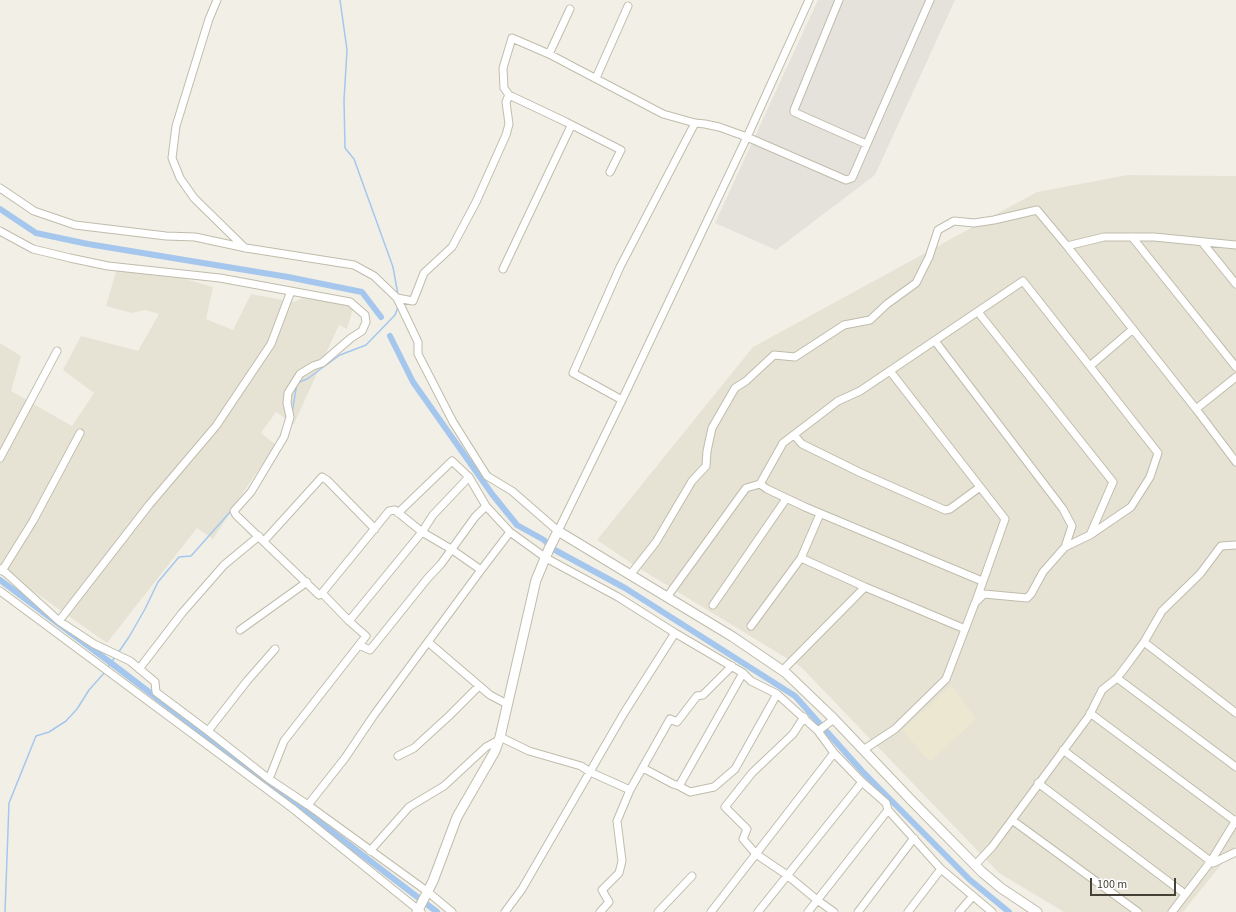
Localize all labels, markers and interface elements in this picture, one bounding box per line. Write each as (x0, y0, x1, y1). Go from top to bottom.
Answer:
scale bar (1092, 870, 1178, 896)
text: 100 m (1097, 876, 1127, 893)

